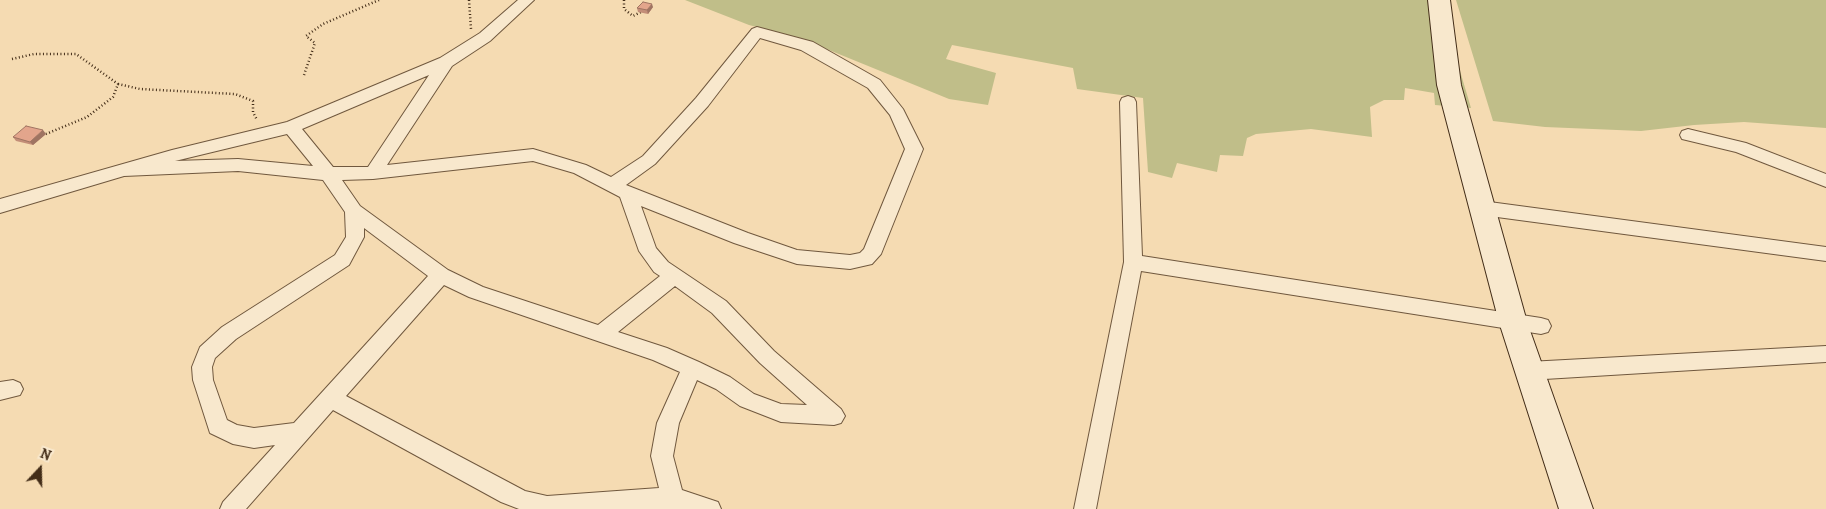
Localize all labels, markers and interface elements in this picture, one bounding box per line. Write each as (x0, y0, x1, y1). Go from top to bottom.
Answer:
north arrow (15, 444, 65, 494)
text: N (37, 444, 54, 465)

